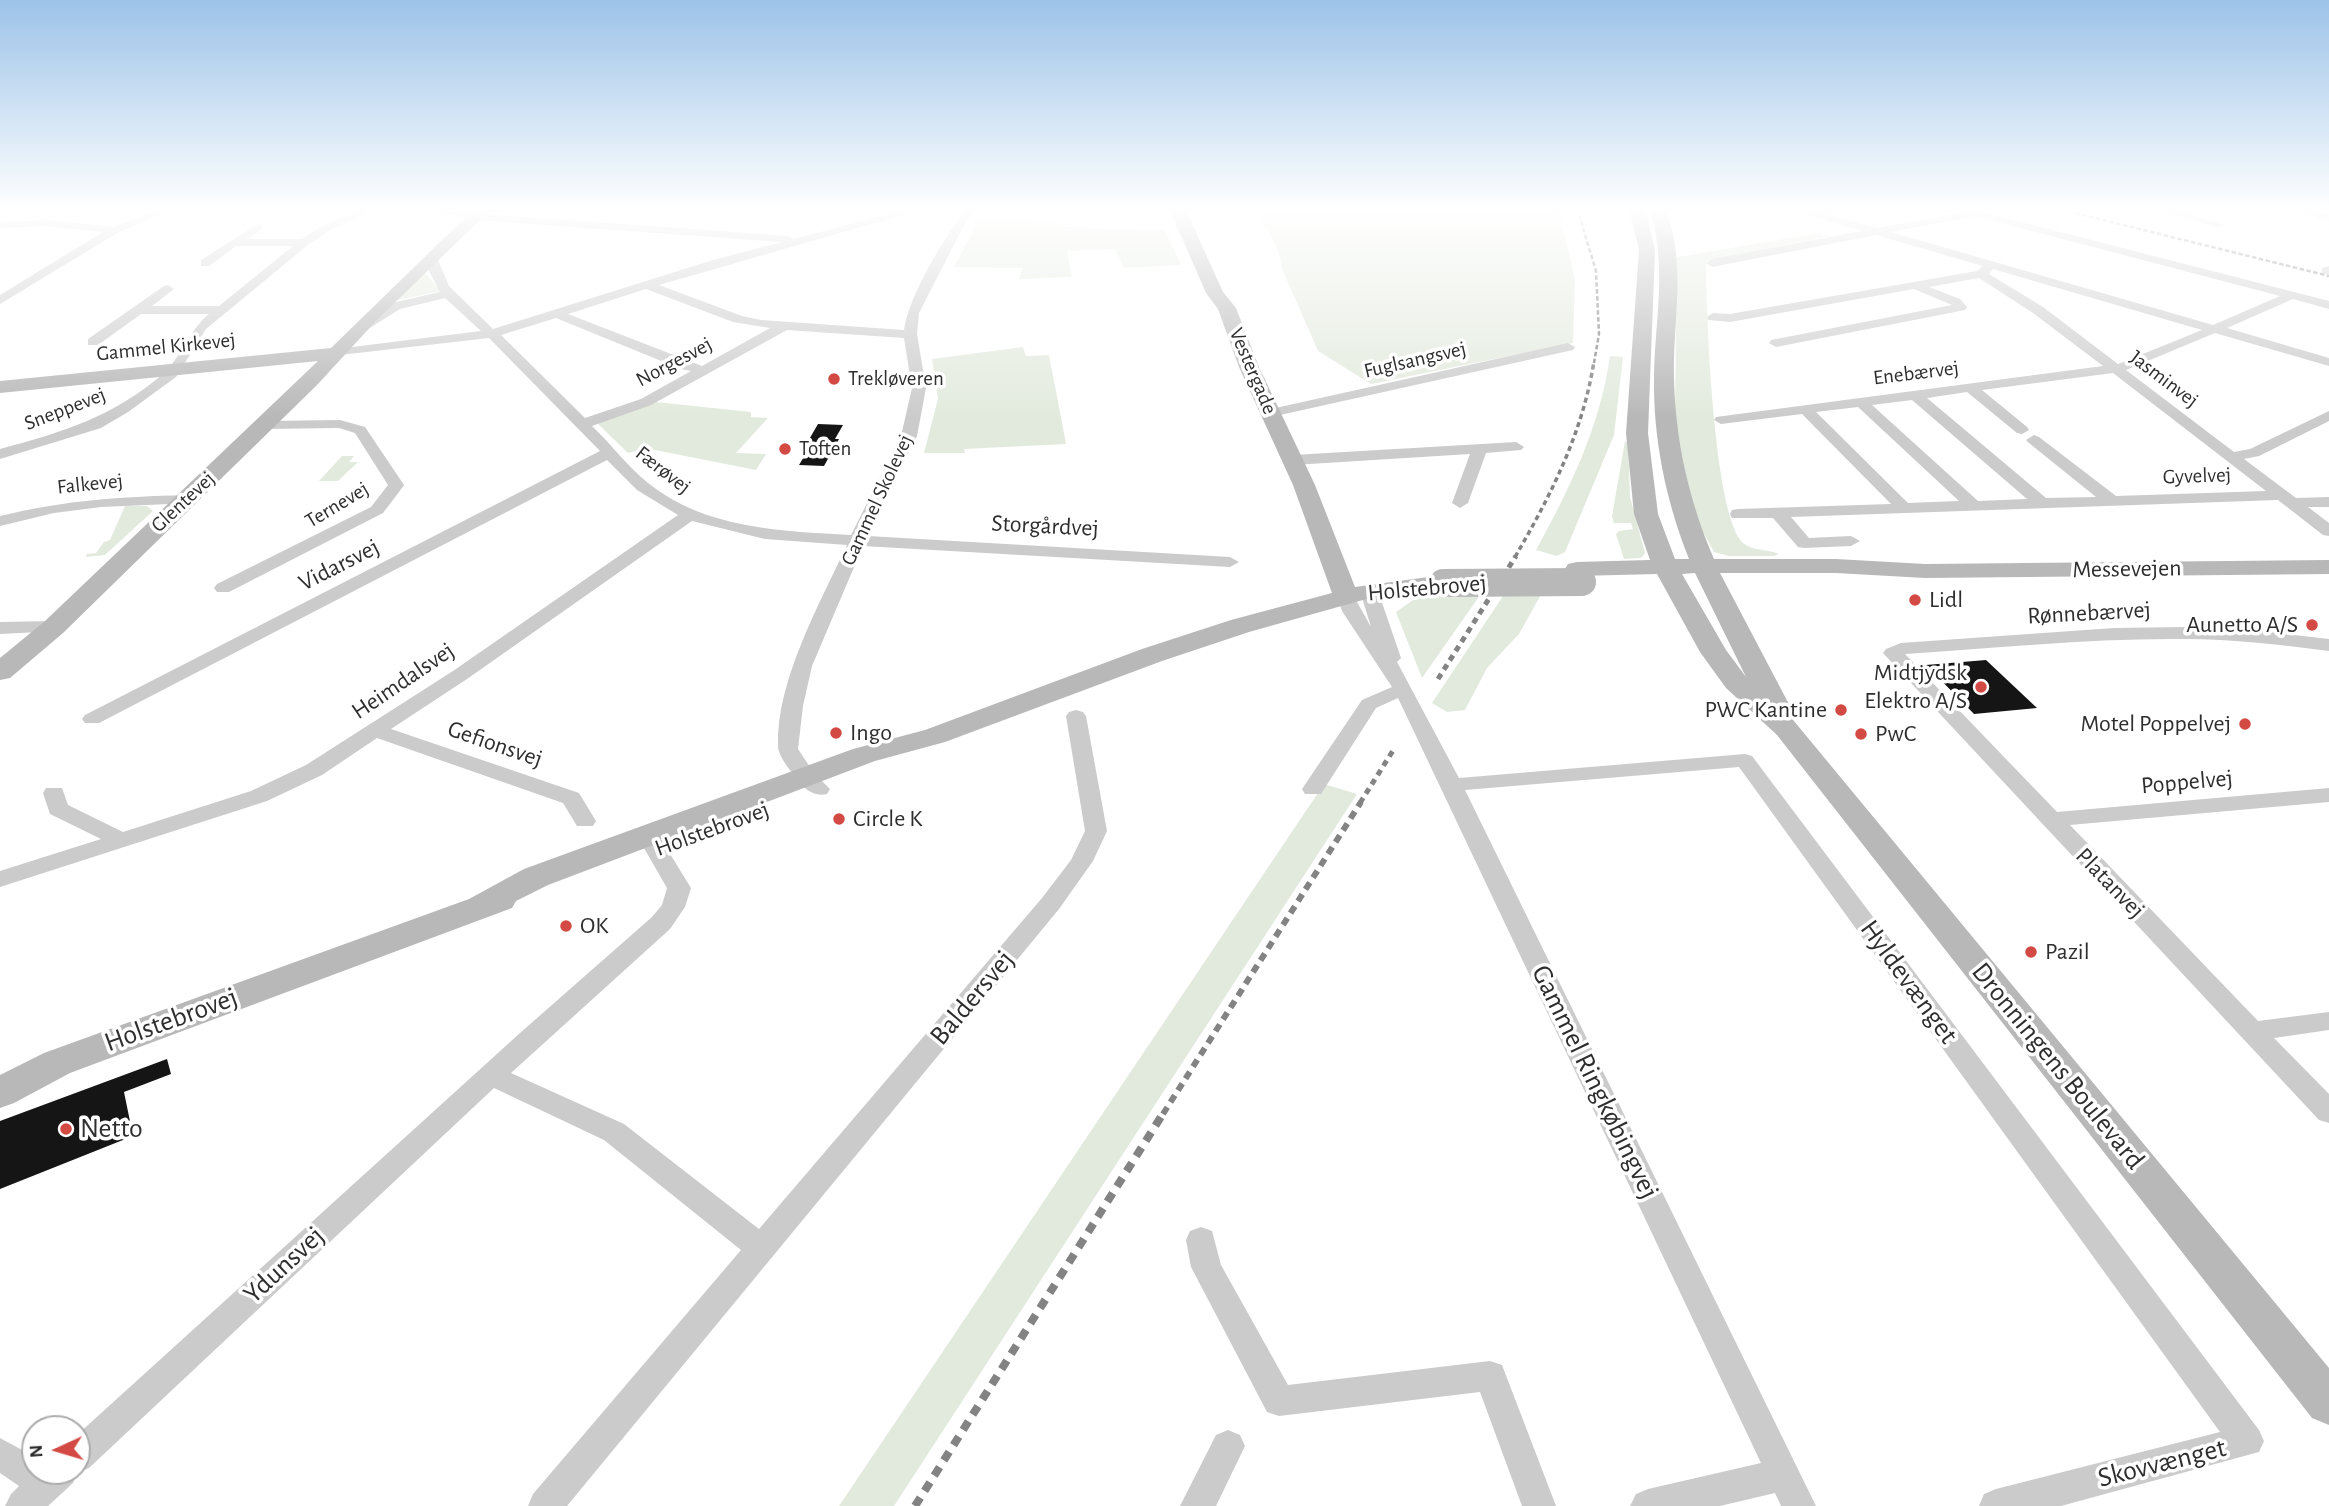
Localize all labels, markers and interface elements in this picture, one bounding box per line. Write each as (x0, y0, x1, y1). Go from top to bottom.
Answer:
street label: Vestergade (1224, 324, 1282, 418)
street label: Gammel Kirkevej (95, 327, 237, 367)
street label: Norgesvej (632, 332, 716, 392)
street label: Fuglsangsvej (1361, 336, 1469, 384)
street label: Jasminvej (2125, 345, 2203, 413)
street label: Enebærvej (1872, 355, 1960, 391)
place label: Trekløveren (848, 366, 944, 392)
marker: Trekløveren (826, 371, 842, 387)
street label: Sneppevej (21, 382, 109, 436)
street label: Gammel Skolevej (836, 431, 918, 569)
place label: Toften (799, 436, 851, 462)
street label: Færøvej (630, 441, 696, 499)
marker: Toften (777, 441, 793, 457)
street label: Gyvelvej (2162, 462, 2232, 490)
street label: Glentevej (146, 466, 220, 538)
street label: Falkevej (56, 468, 124, 500)
street label: Ternevej (301, 476, 373, 534)
street label: Storgårdvej (991, 509, 1099, 543)
street label: Vidarsvej (294, 533, 384, 597)
street label: Messevejen (2072, 554, 2182, 584)
street label: Holstebrovej (1366, 568, 1488, 608)
place label: Lidl (1929, 586, 1963, 614)
marker: Lidl (1907, 592, 1923, 608)
street label: Rønnebærvej (2027, 595, 2151, 631)
place label: Aunetto A/S (2186, 611, 2298, 639)
marker: Aunetto A/S (2304, 617, 2320, 633)
street label: Heimdalsvej (346, 636, 460, 726)
place label: Midtjydsk Elektro A/S (1864, 659, 1967, 715)
marker: Midtjydsk Elektro A/S (1973, 679, 1989, 695)
place label: PWC Kantine (1704, 696, 1827, 724)
marker: PWC Kantine (1833, 702, 1849, 718)
place label: Motel Poppelvej (2081, 710, 2231, 738)
street label: Gefionsvej (444, 714, 546, 774)
marker: Motel Poppelvej (2237, 716, 2253, 732)
place label: Ingo (850, 719, 892, 747)
place label: PwC (1875, 720, 1916, 748)
marker: Ingo (828, 725, 844, 741)
marker: PwC (1853, 726, 1869, 742)
street label: Poppelvej (2140, 764, 2234, 800)
street label: Holstebrovej (651, 795, 773, 863)
place label: Circle K (853, 805, 922, 833)
marker: Circle K (831, 811, 847, 827)
street label: Platanvej (2069, 842, 2151, 924)
place label: OK (580, 912, 608, 940)
street label: Hyldevænget (1853, 914, 1965, 1050)
marker: OK (558, 918, 574, 934)
place label: Pazil (2045, 938, 2090, 966)
street label: Baldersvej (923, 944, 1021, 1052)
marker: Pazil (2023, 944, 2039, 960)
street label: Dronningens Boulevard (1964, 956, 2152, 1176)
street label: Gammel Ringkøbingvej (1524, 960, 1666, 1204)
street label: Holstebrovej (100, 980, 242, 1060)
place label: Netto (80, 1112, 143, 1146)
marker: Netto (58, 1121, 74, 1137)
street label: Ydunsvej (237, 1219, 331, 1311)
north arrow (21, 1415, 91, 1485)
street label: Skovvænget (2094, 1431, 2230, 1495)
text: N (27, 1444, 46, 1459)

